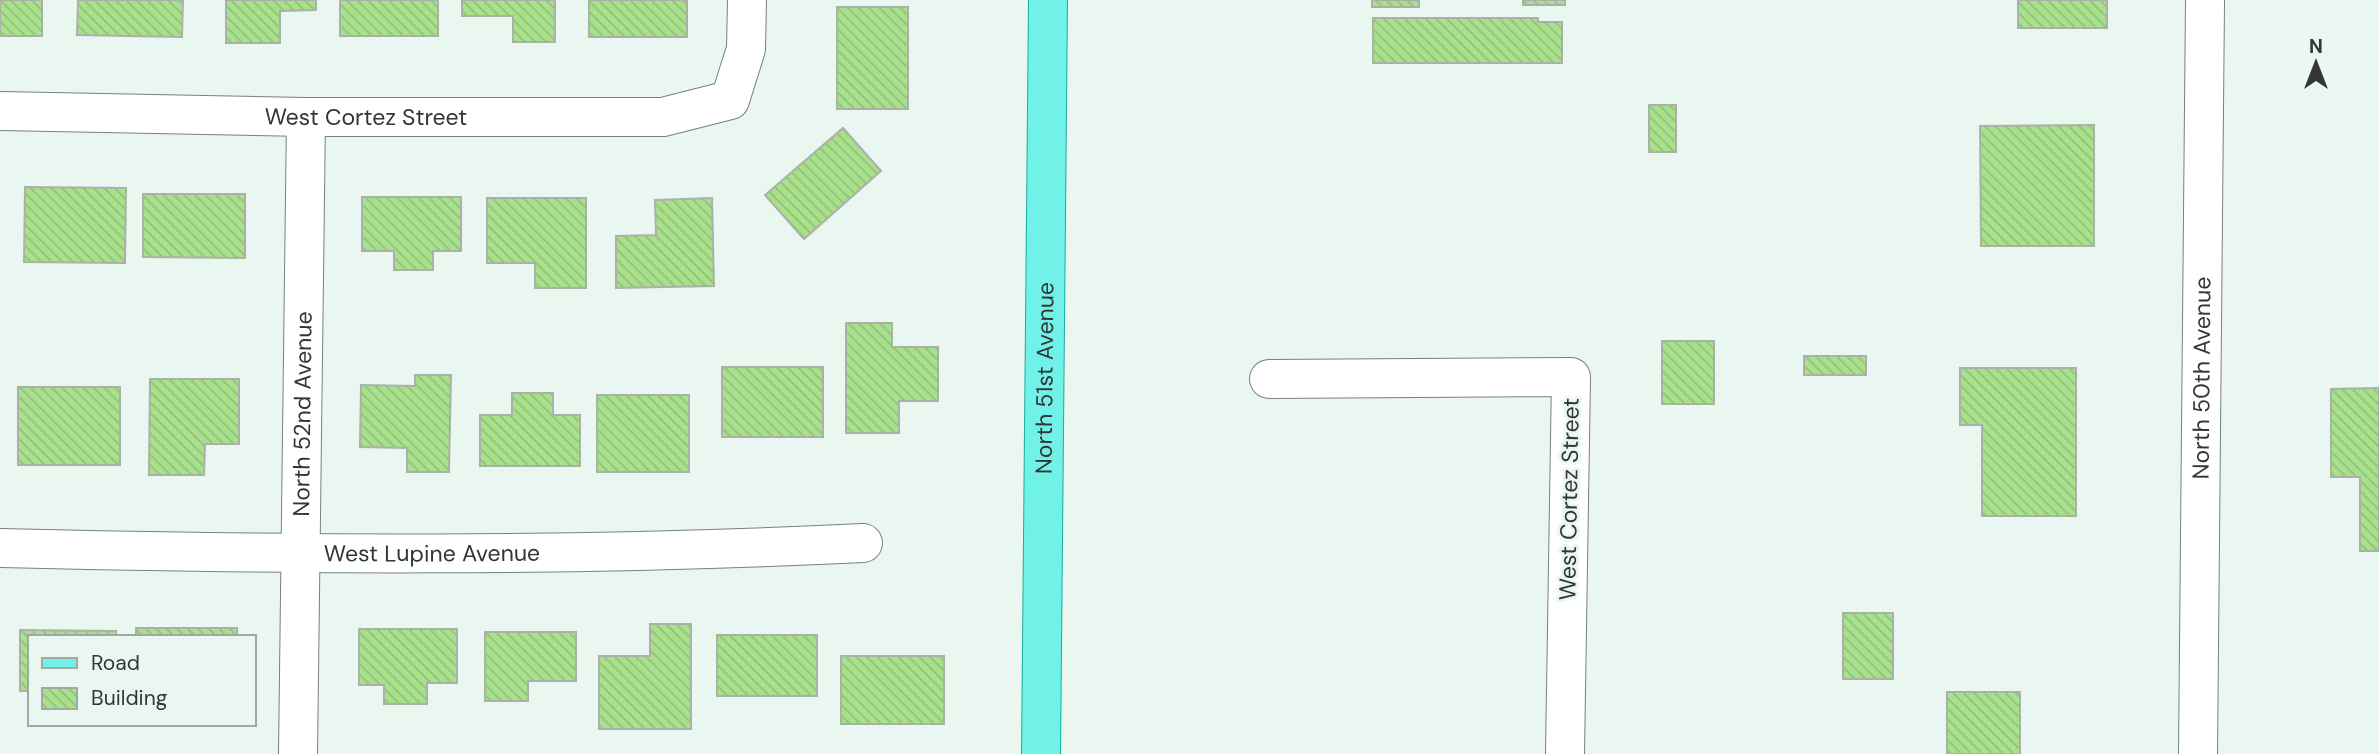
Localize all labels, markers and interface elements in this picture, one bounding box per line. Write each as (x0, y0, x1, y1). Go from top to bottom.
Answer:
north arrow (2281, 28, 2351, 98)
text: N (2309, 34, 2323, 59)
street label: West Cortez Street (264, 101, 467, 132)
street label: North 50th Avenue (2186, 276, 2217, 480)
street label: North 51st Avenue (1029, 282, 1060, 474)
street label: North 52nd Avenue (286, 311, 319, 517)
street label: West Cortez Street (1552, 397, 1586, 601)
street label: West Lupine Avenue (324, 538, 540, 568)
legend (28, 635, 256, 726)
text: Road (91, 649, 140, 677)
text: Building (91, 684, 168, 712)

